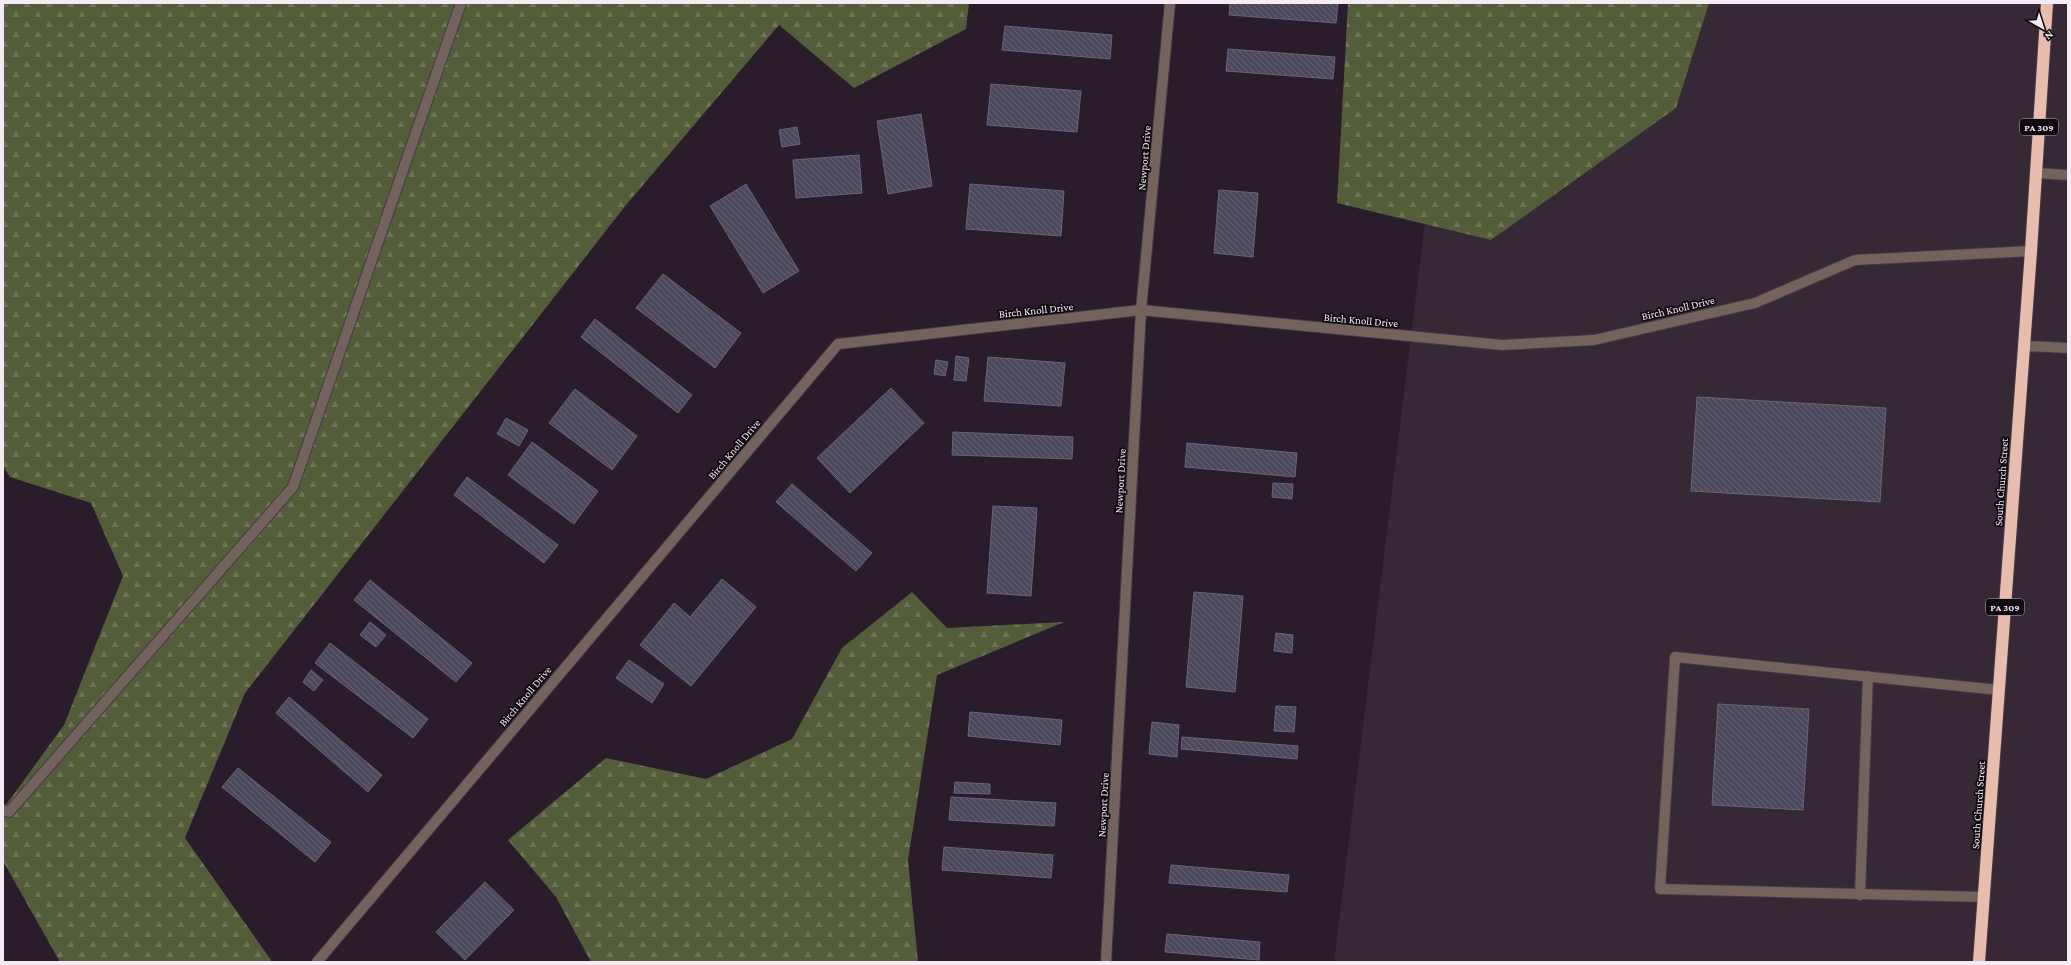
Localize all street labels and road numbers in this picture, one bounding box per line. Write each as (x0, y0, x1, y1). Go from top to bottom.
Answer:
road number: PA 309 (2020, 119, 2058, 135)
street label: Newport Drive (1135, 125, 1154, 191)
street label: Birch Knoll Drive (1640, 294, 1716, 322)
street label: Birch Knoll Drive (998, 300, 1074, 320)
street label: Birch Knoll Drive (1323, 311, 1399, 329)
street label: Birch Knoll Drive (705, 416, 763, 481)
street label: South Church Street (1992, 437, 2010, 526)
street label: Newport Drive (1112, 448, 1129, 514)
road number: PA 309 (1986, 599, 2024, 615)
street label: Birch Knoll Drive (496, 663, 554, 728)
street label: South Church Street (1969, 760, 1987, 849)
street label: Newport Drive (1095, 772, 1112, 838)

